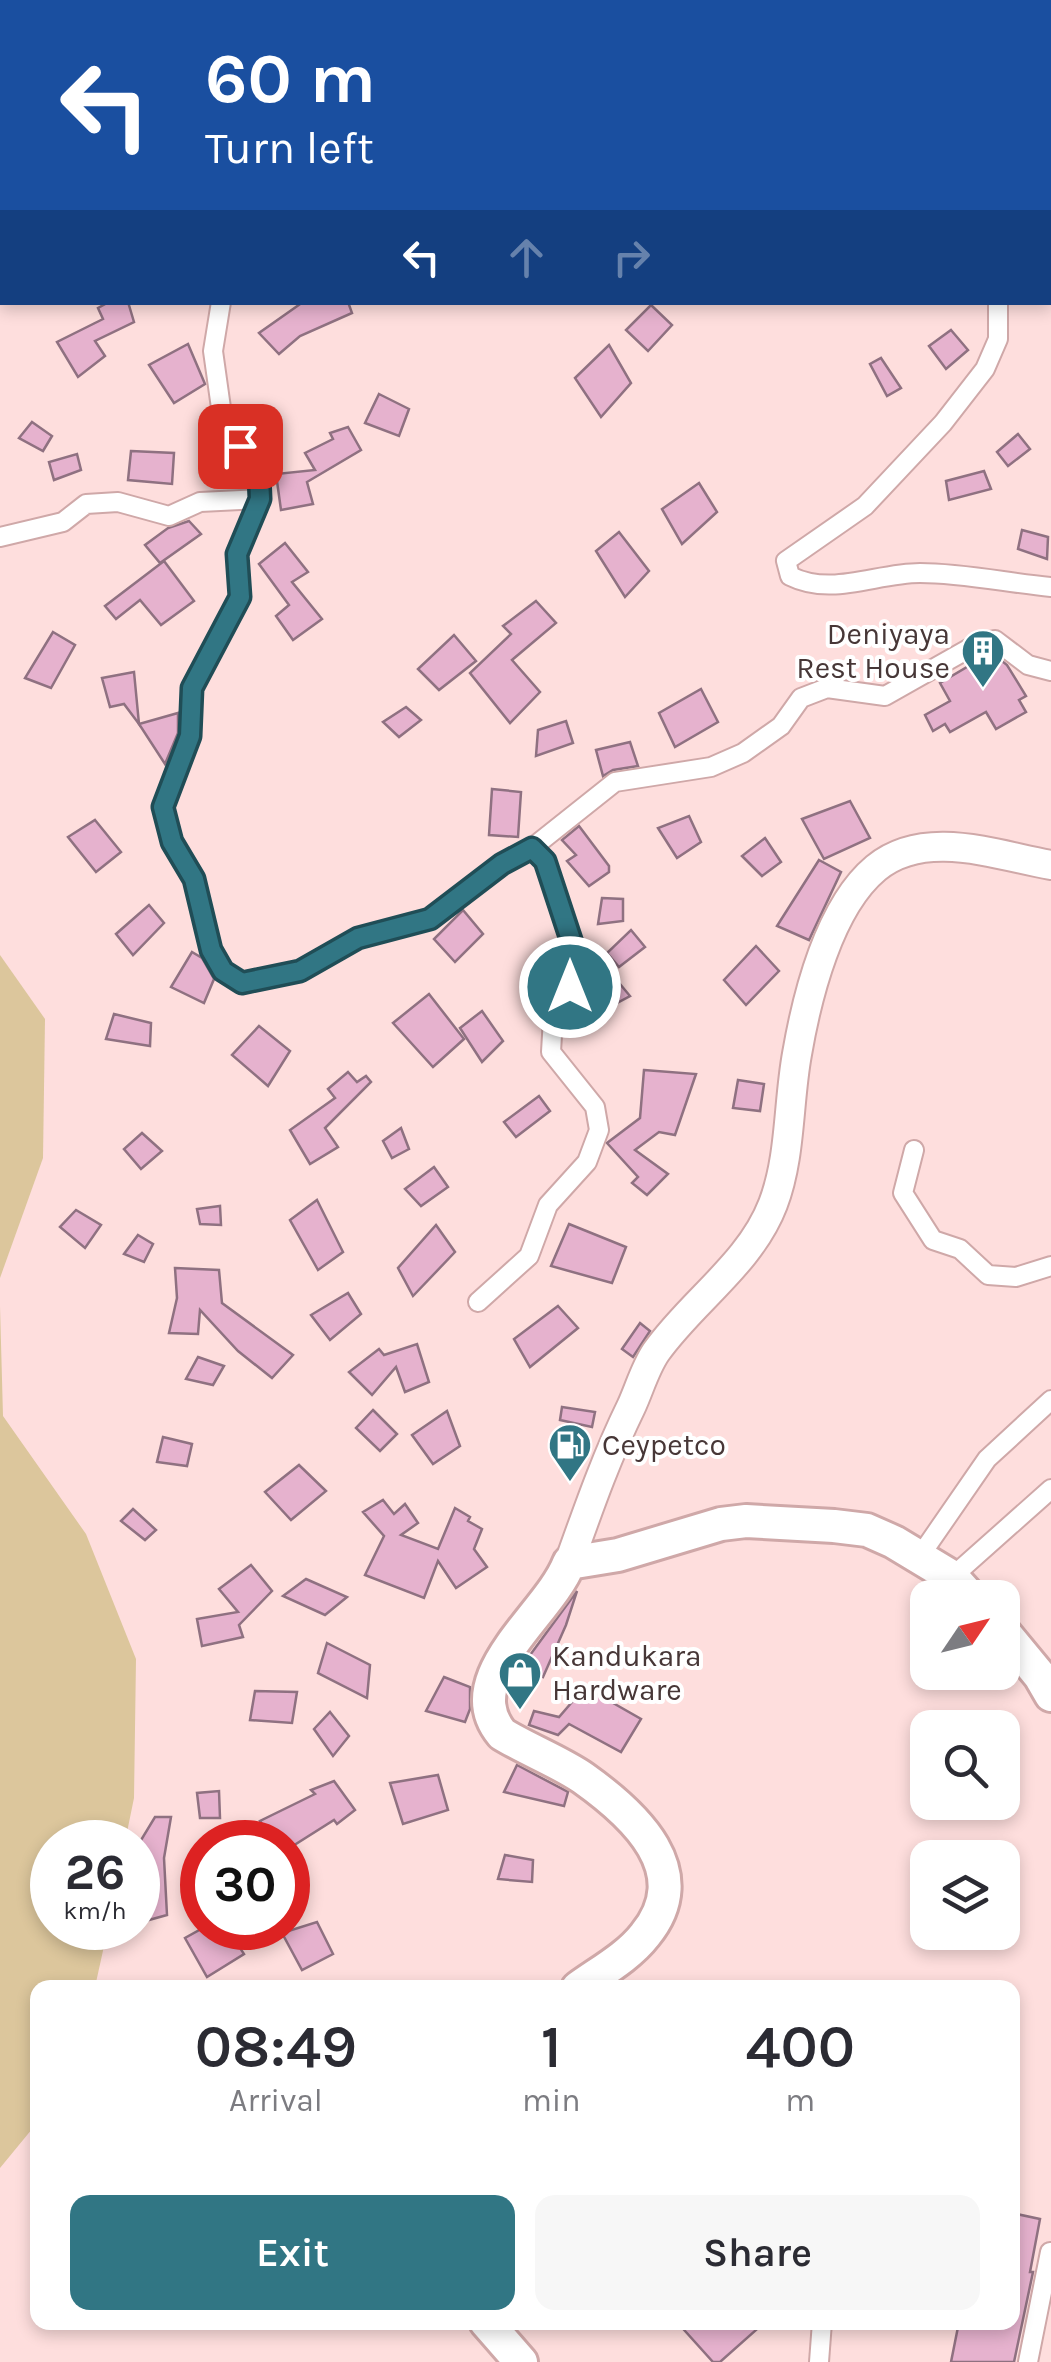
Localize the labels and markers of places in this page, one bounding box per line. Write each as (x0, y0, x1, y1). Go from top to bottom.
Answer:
pin (198, 404, 283, 489)
place label: Deniyaya Rest House (796, 616, 950, 686)
building icon: Deniyaya Rest House (960, 628, 1006, 689)
fuel station icon: Ceypetco (547, 1422, 593, 1483)
place label: Ceypetco (602, 1427, 726, 1463)
place label: Kandukara Hardware (552, 1638, 702, 1708)
shop icon: Kandukara Hardware (497, 1650, 543, 1711)

